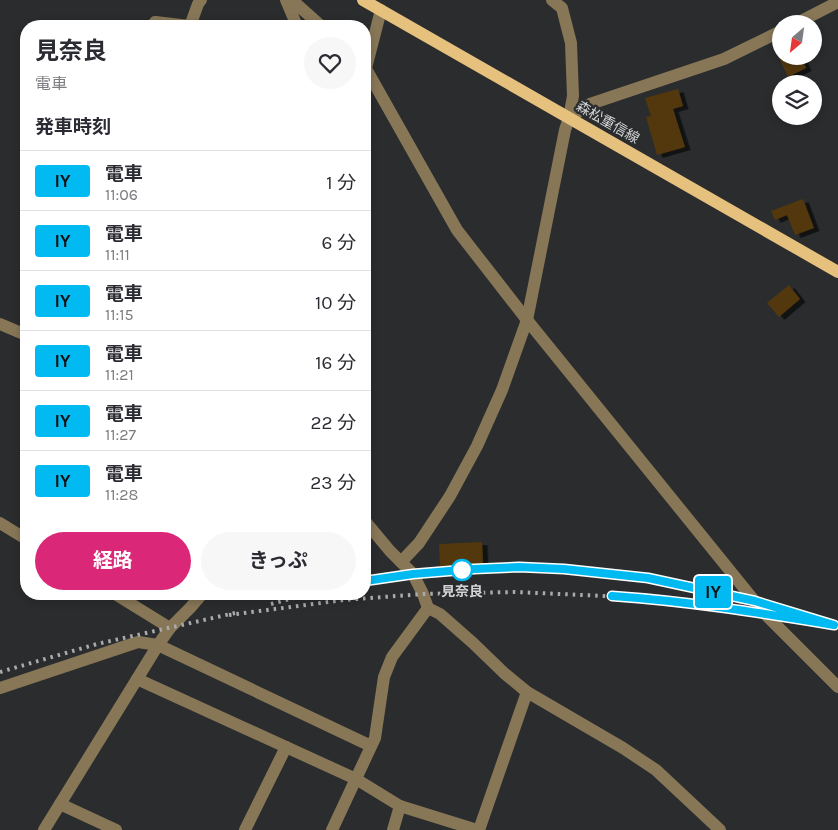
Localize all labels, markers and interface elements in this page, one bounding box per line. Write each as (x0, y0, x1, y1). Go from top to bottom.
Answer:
north arrow (772, 15, 822, 65)
map controls (772, 15, 822, 125)
text: 見奈良 (35, 37, 107, 65)
button: heart (304, 37, 356, 89)
text: 電車 (35, 74, 67, 93)
button: layers (772, 75, 822, 125)
street label: 森松重信線 (573, 98, 642, 147)
text: 発車時刻 (35, 116, 111, 138)
text: 電車 (105, 163, 143, 185)
text: IY (54, 170, 71, 192)
text: 1 分 (326, 172, 356, 194)
text: 11:06 (105, 185, 138, 204)
text: 電車 (105, 223, 143, 245)
text: IY (54, 230, 71, 252)
text: 6 分 (322, 232, 356, 254)
text: 11:11 (105, 245, 130, 264)
text: 電車 (105, 283, 143, 305)
text: IY (54, 290, 71, 312)
text: 10 分 (315, 292, 356, 314)
text: 11:15 (105, 305, 134, 324)
text: 電車 (105, 343, 143, 365)
text: IY (54, 350, 71, 372)
text: 16 分 (315, 352, 356, 374)
text: 11:21 (105, 365, 134, 384)
text: 電車 (105, 403, 143, 425)
text: IY (54, 410, 71, 432)
text: 22 分 (310, 412, 356, 434)
text: 11:27 (105, 425, 136, 444)
text: 電車 (105, 463, 143, 485)
text: IY (54, 470, 71, 492)
text: 23 分 (310, 472, 356, 494)
text: 11:28 (105, 485, 138, 504)
button: 経路 (35, 532, 191, 590)
button: きっぷ (201, 532, 356, 590)
marker: 見奈良 (451, 559, 473, 581)
line badge: IY (690, 576, 736, 608)
text: IY (705, 581, 721, 603)
place label: 見奈良 (441, 583, 483, 600)

